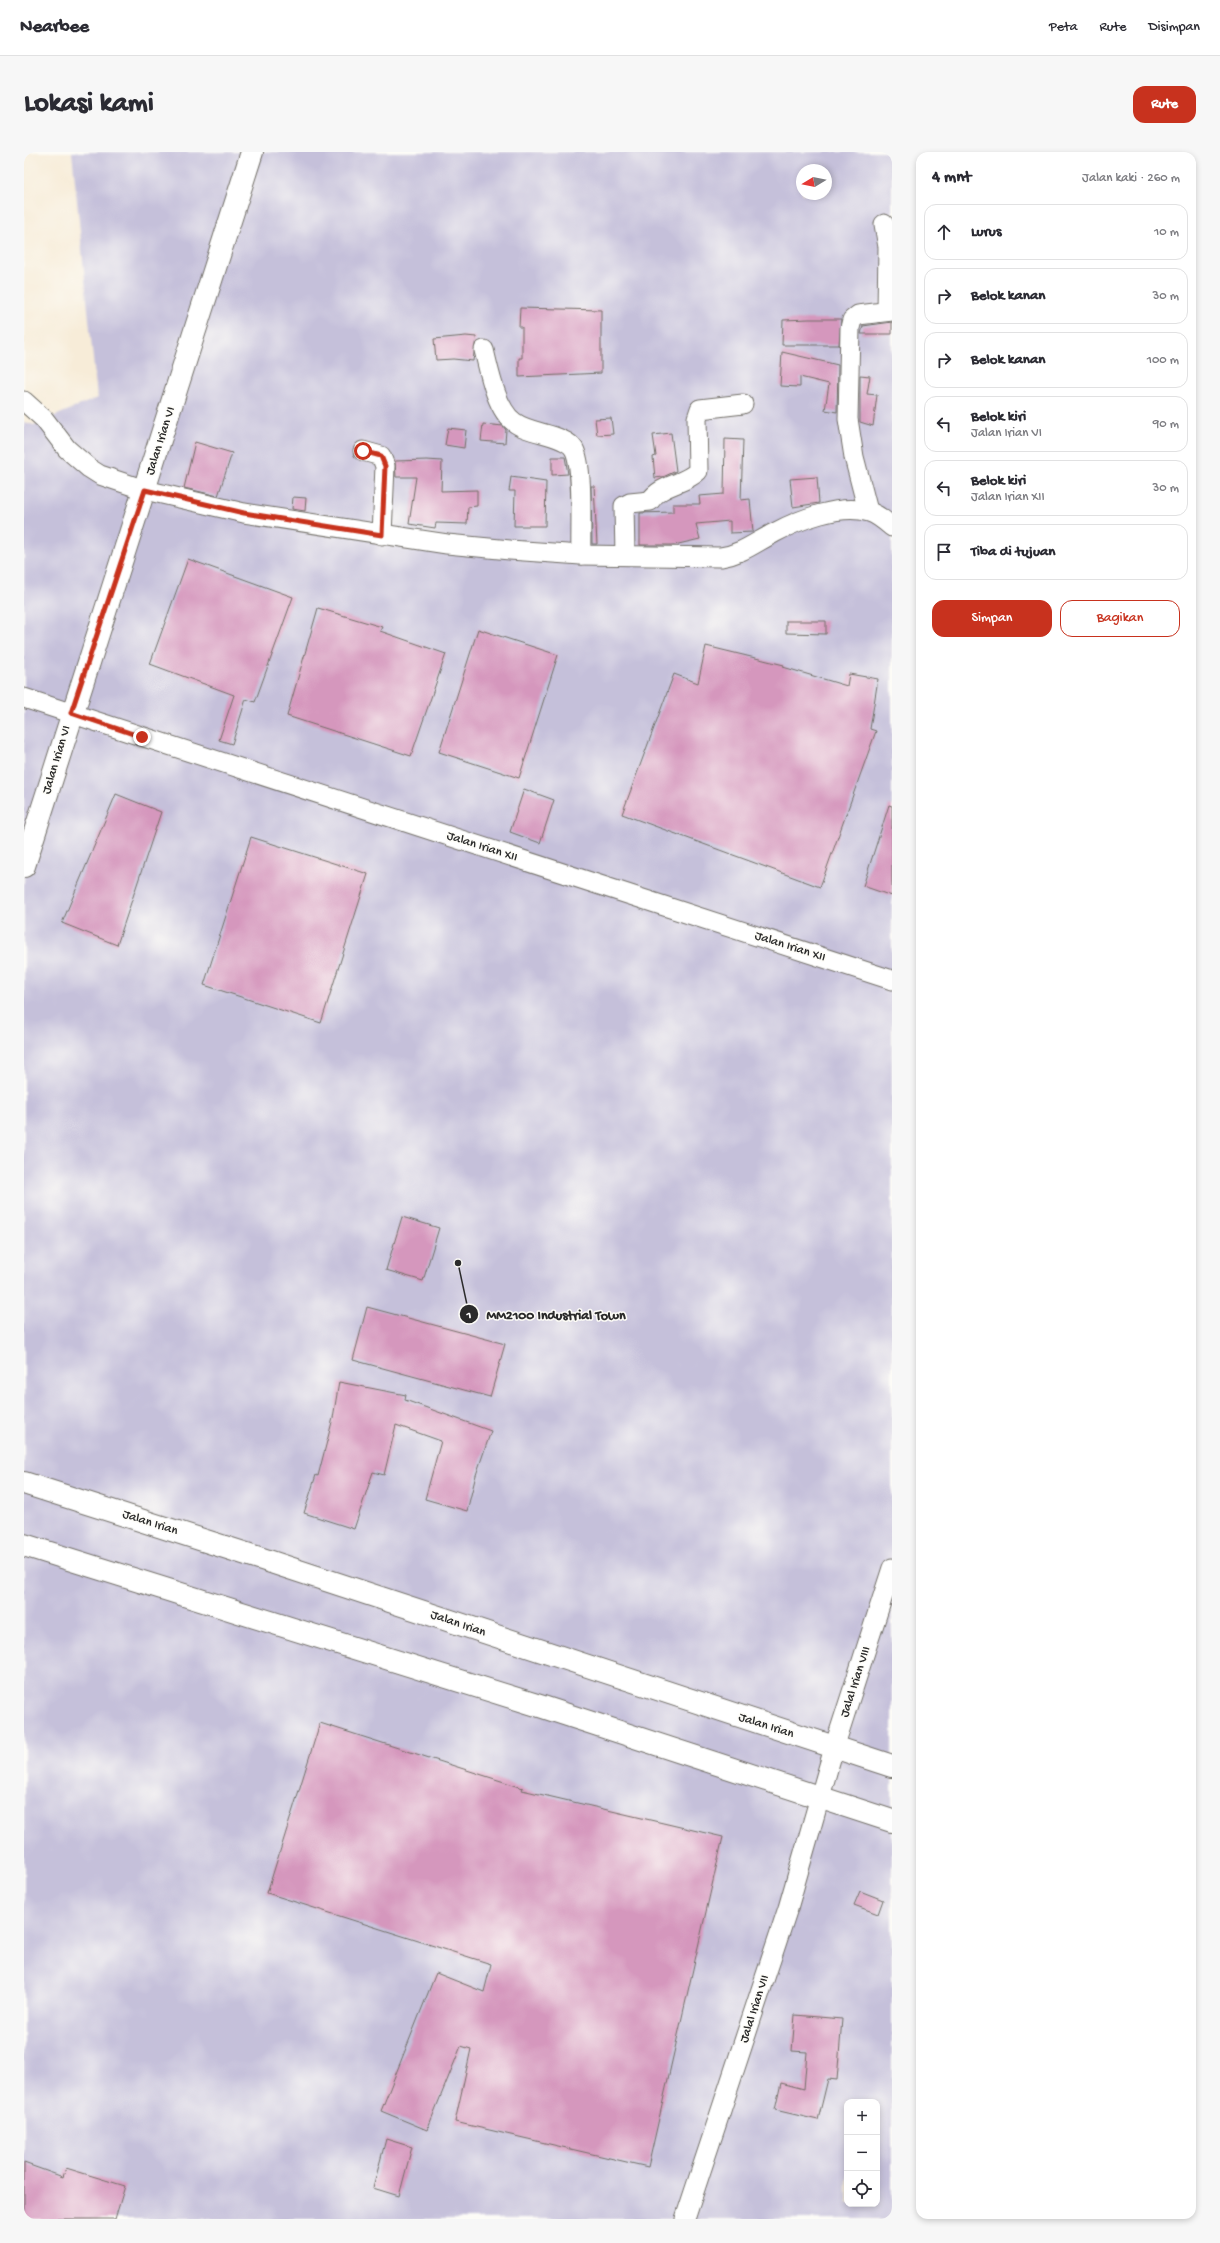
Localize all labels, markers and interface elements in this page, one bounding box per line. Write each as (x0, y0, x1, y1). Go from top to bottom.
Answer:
text: Nearbee (20, 16, 89, 39)
text: Peta (1049, 19, 1078, 36)
text: Rute (1100, 19, 1126, 36)
text: Disimpan (1148, 19, 1200, 36)
button: Rute (1133, 86, 1196, 123)
text: Lokasi kami (24, 88, 154, 121)
north arrow (796, 164, 832, 200)
text: 4 mnt (932, 168, 971, 188)
text: Jalan kaki · 260 m (1082, 171, 1180, 186)
icon: ahead (933, 221, 955, 243)
text: Lurus (971, 223, 1001, 241)
text: 10 m (1154, 225, 1179, 240)
icon: right (933, 285, 955, 307)
text: Belok kanan (971, 287, 1045, 305)
text: 30 m (1153, 289, 1179, 304)
icon: right (933, 349, 955, 371)
text: Belok kanan (971, 351, 1045, 369)
text: 100 m (1147, 353, 1179, 368)
street label: Jalan Irian VI (143, 405, 179, 477)
text: Belok kiri (971, 408, 1026, 426)
icon: left (933, 413, 955, 435)
text: 90 m (1153, 417, 1179, 432)
text: Jalan Irian VI (971, 426, 1042, 441)
route start (354, 442, 372, 460)
text: Belok kiri (971, 472, 1026, 490)
icon: left (933, 477, 955, 499)
text: 30 m (1153, 481, 1179, 496)
text: Jalan Irian XII (971, 490, 1045, 505)
icon: arrive (933, 541, 955, 563)
text: Tiba di tujuan (971, 543, 1055, 561)
button: Simpan (932, 600, 1052, 637)
button: Bagikan (1060, 600, 1180, 637)
street label: Jalan Irian VI (39, 724, 75, 796)
route end (133, 728, 151, 746)
street label: Jalan Irian XII (445, 828, 519, 866)
street label: Jalan Irian XII (753, 928, 827, 966)
callout: MM2100 Industrial Town (459, 1301, 634, 1327)
text: MM2100 Industrial Town (486, 1308, 626, 1325)
text: 1 (466, 1309, 472, 1323)
street label: Jalan Irian (120, 1507, 180, 1539)
street label: Jalan Irian (428, 1608, 488, 1641)
street label: Jalal Irian VIII (837, 1645, 875, 1719)
street label: Jalan Irian (736, 1710, 796, 1742)
street label: Jalal Irian VII (737, 1973, 773, 2045)
map controls (844, 2099, 880, 2207)
button: + (844, 2099, 880, 2135)
button: − (844, 2135, 880, 2171)
button: locate (844, 2171, 880, 2207)

